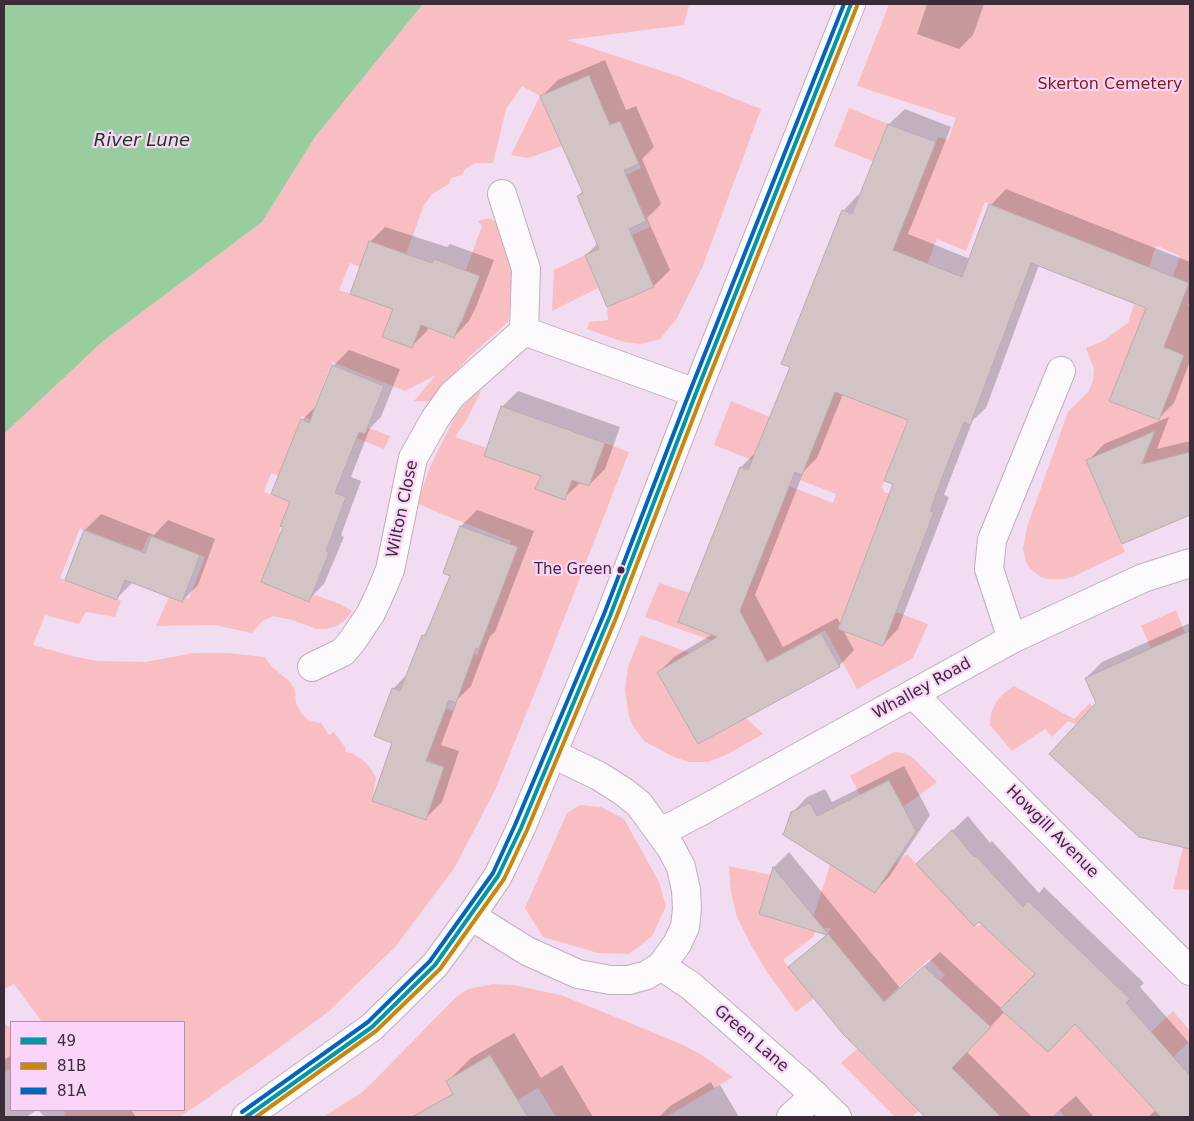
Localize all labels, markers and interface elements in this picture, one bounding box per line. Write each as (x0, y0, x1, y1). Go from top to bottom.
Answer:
park label: Skerton Cemetery (1037, 75, 1183, 95)
water label: River Lune (94, 130, 190, 152)
street label: Wilton Close (383, 458, 423, 560)
place label: The Green (534, 561, 612, 579)
marker: The Green (616, 565, 626, 575)
street label: Whalley Road (870, 654, 974, 724)
street label: Howgill Avenue (1002, 782, 1102, 882)
street label: Green Lane (710, 1001, 792, 1077)
legend (10, 1021, 185, 1111)
text: 49 (57, 1032, 76, 1050)
text: 81B (57, 1057, 86, 1075)
text: 81A (57, 1082, 86, 1100)

